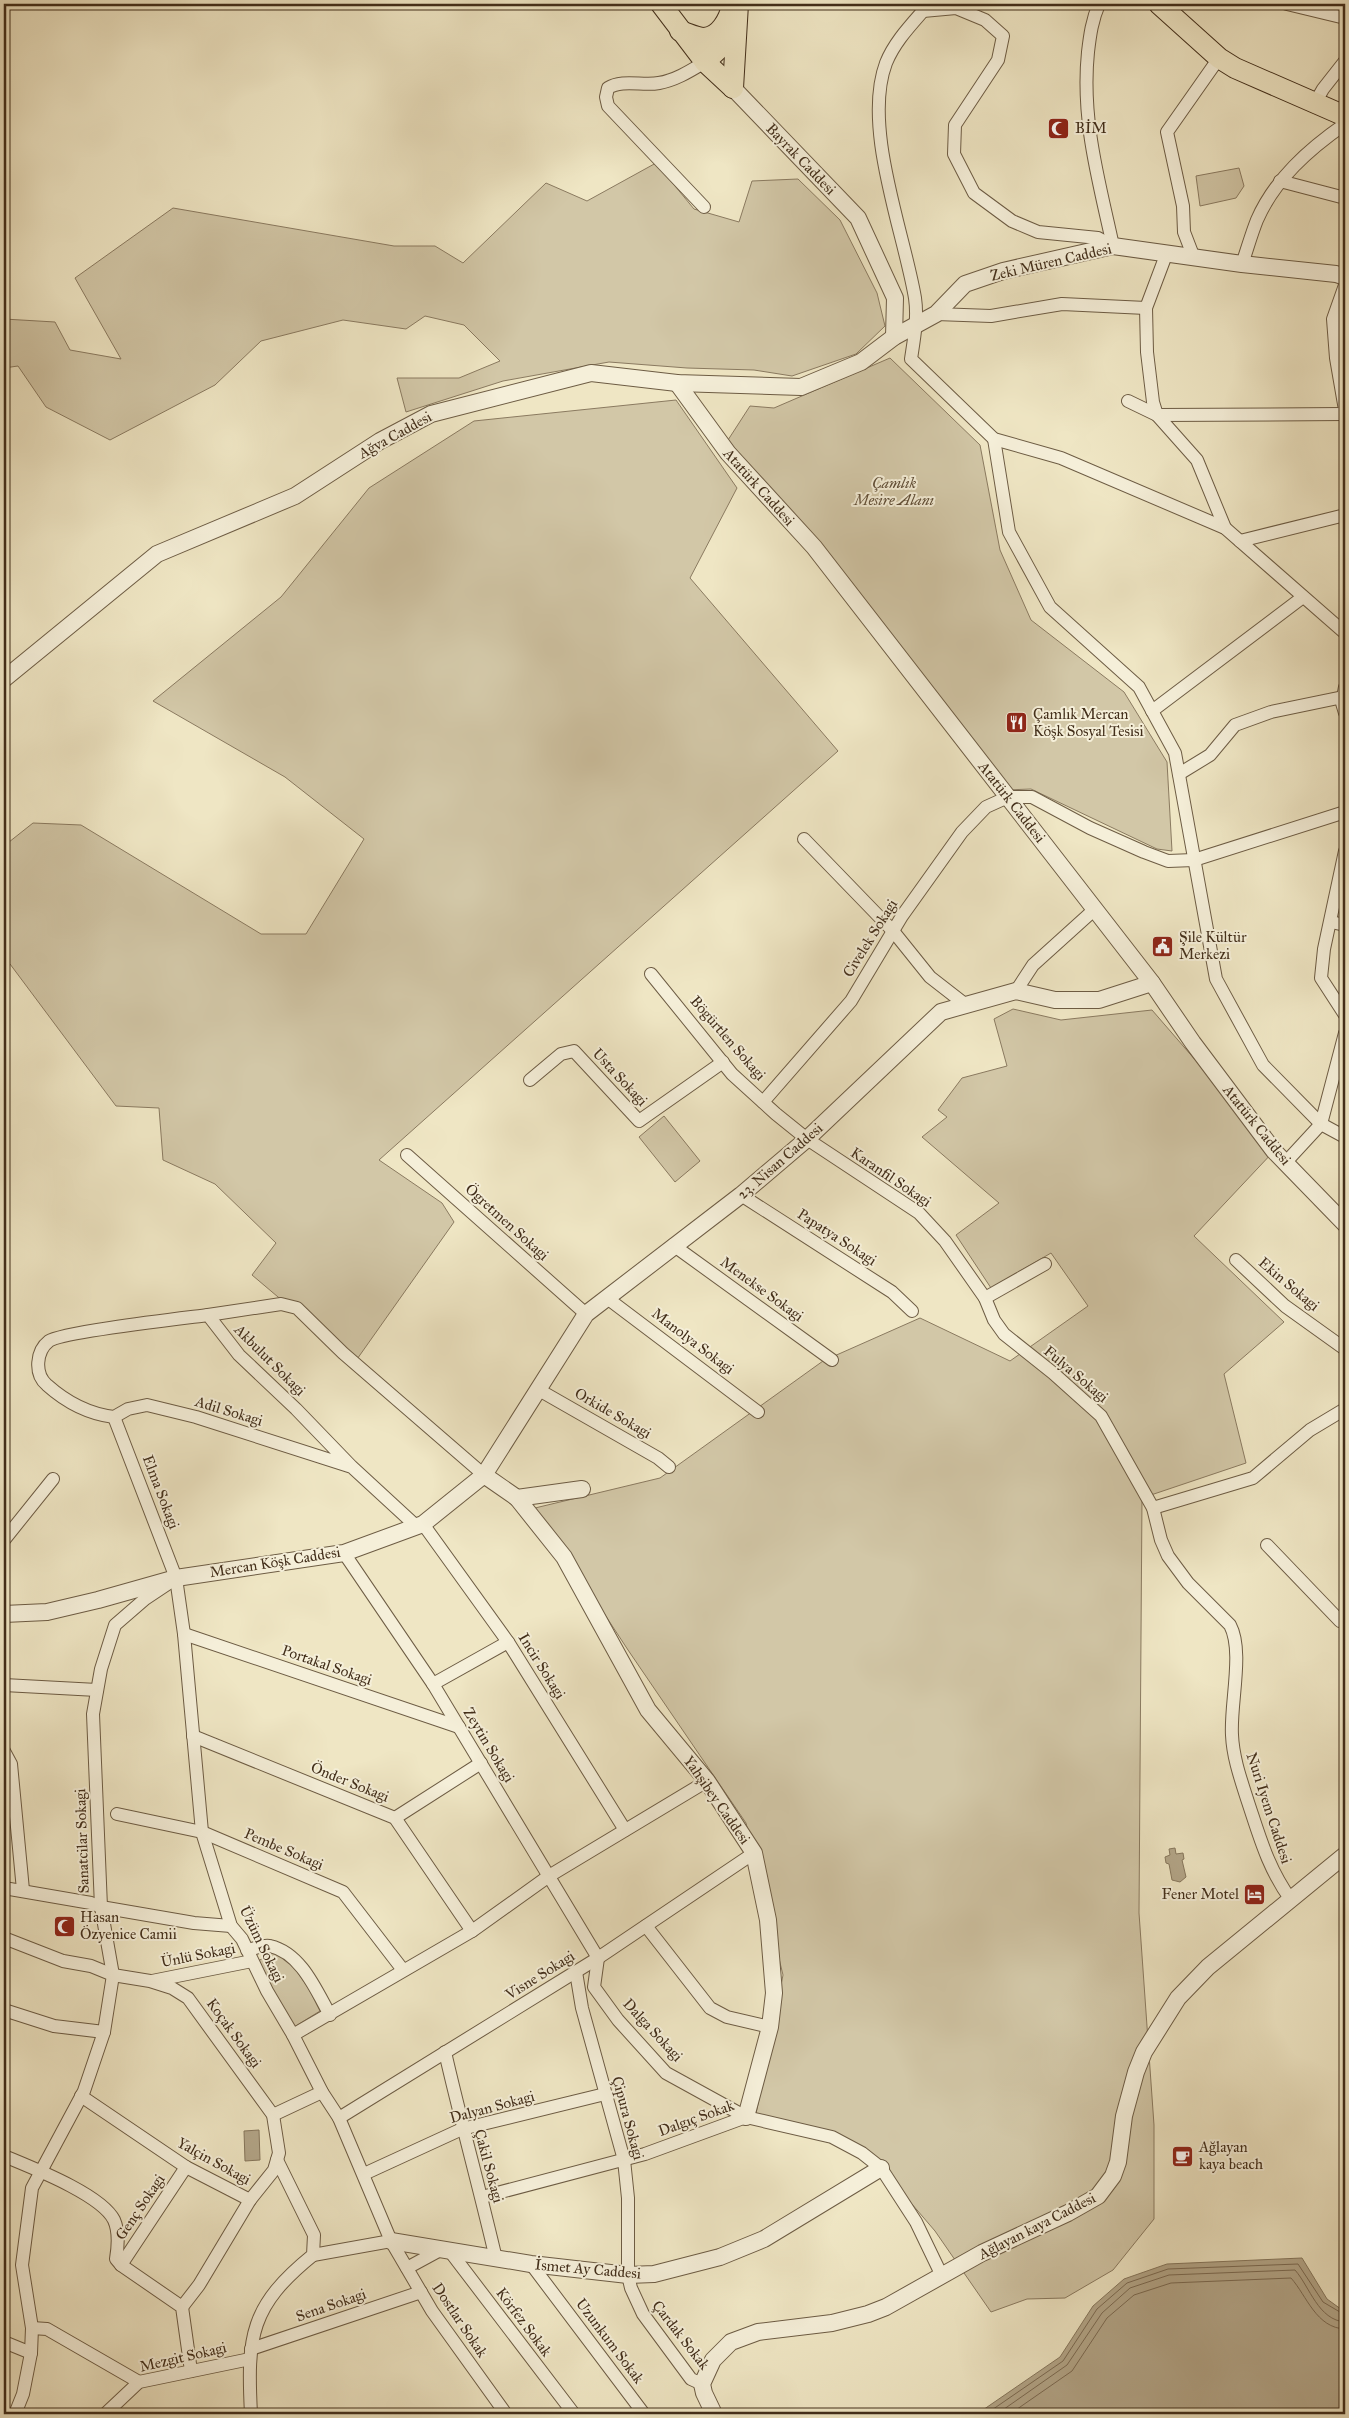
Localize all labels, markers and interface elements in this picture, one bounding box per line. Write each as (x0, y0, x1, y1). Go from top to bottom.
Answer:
mosque icon: BİM (1047, 116, 1071, 140)
street label: Bayrak Caddesi (762, 119, 840, 199)
place label: BİM (1075, 119, 1107, 137)
street label: Zeki Müren Caddesi (989, 239, 1113, 285)
street label: Ağva Caddesi (354, 407, 435, 463)
street label: Atatürk Caddesi (719, 444, 799, 529)
park label: Çamlık Mesire Alanı (852, 474, 935, 509)
place label: Çamlık Mercan Köşk Sosyal Tesisi (1033, 705, 1144, 740)
restaurant icon: Çamlık Mercan Köşk Sosyal Tesisi (1005, 711, 1029, 735)
street label: Atatürk Caddesi (974, 757, 1049, 846)
street label: Civelek Sokagi (839, 896, 901, 980)
place label: Şile Kültür Merkezi (1179, 928, 1247, 963)
public building icon: Şile Kültür Merkezi (1151, 934, 1175, 958)
street label: Bögürtlen Sokagi (686, 992, 770, 1084)
street label: Usta Sokagi (589, 1044, 651, 1110)
street label: Atatürk Caddesi (1219, 1080, 1295, 1169)
street label: 23. Nisan Caddesi (734, 1119, 826, 1203)
street label: Karanfil Sokagi (847, 1143, 935, 1211)
street label: Ögretmen Sokagi (461, 1179, 553, 1264)
street label: Papatya Sokagi (794, 1205, 880, 1269)
street label: Menekse Sokagi (717, 1253, 807, 1325)
street label: Ekin Sokagi (1255, 1253, 1323, 1315)
street label: Manolya Sokagi (648, 1304, 738, 1378)
street label: Akbulut Sokagi (230, 1320, 309, 1399)
street label: Fulya Sokagi (1040, 1342, 1112, 1406)
street label: Orkide Sokagi (571, 1384, 655, 1442)
street label: Adil Sokagi (192, 1392, 265, 1430)
street label: Elma Sokagi (139, 1453, 183, 1531)
street label: Mercan Köşk Caddesi (208, 1543, 342, 1581)
street label: Incir Sokagi (515, 1630, 569, 1702)
street label: Portakal Sokagi (279, 1641, 375, 1689)
street label: Zeytin Sokagi (460, 1704, 518, 1786)
street label: Nuri Iyem Caddesi (1243, 1750, 1295, 1866)
street label: Yahşibey Caddesi (680, 1752, 754, 1848)
street label: Önder Sokagi (308, 1757, 392, 1806)
street label: Sanatcilar Sokagi (71, 1788, 93, 1894)
street label: Pembe Sokagi (242, 1824, 326, 1874)
hotel icon: Fener Motel (1243, 1882, 1267, 1906)
place label: Fener Motel (1162, 1885, 1240, 1903)
street label: Üzüm Sokagi (236, 1902, 289, 1985)
place label: Hasan Özyenice Camii (80, 1908, 177, 1943)
mosque icon: Hasan Özyenice Camii (52, 1914, 76, 1938)
street label: Ünlü Sokagi (159, 1938, 237, 1971)
street label: Visne Sokagi (501, 1947, 578, 2004)
street label: Koçak Sokagi (203, 1995, 265, 2071)
street label: Dalga Sokagi (619, 1995, 687, 2065)
street label: Çipura Sokagi (608, 2074, 648, 2162)
street label: Dalyan Sokagi (448, 2087, 536, 2127)
street label: Dalgıç Sokak (656, 2096, 736, 2140)
street label: Çakil Sokagi (471, 2127, 507, 2205)
street label: Yalçin Sokagi (174, 2133, 254, 2189)
place label: Ağlayan kaya beach (1198, 2138, 1264, 2173)
cafe icon: Ağlayan kaya beach (1171, 2144, 1195, 2168)
street label: Genç Sokagi (111, 2171, 169, 2243)
street label: Ağlayan kaya Caddesi (975, 2189, 1099, 2264)
street label: İsmet Ay Caddesi (534, 2255, 642, 2283)
street label: Dostlar Sokak (428, 2279, 492, 2361)
street label: Körfez Sokak (492, 2284, 556, 2360)
street label: Sena Sokagi (293, 2285, 369, 2325)
street label: Uzunkum Sokak (572, 2295, 648, 2387)
street label: Çardak Sokak (648, 2297, 714, 2373)
street label: Mezgit Sokagi (138, 2338, 228, 2376)

